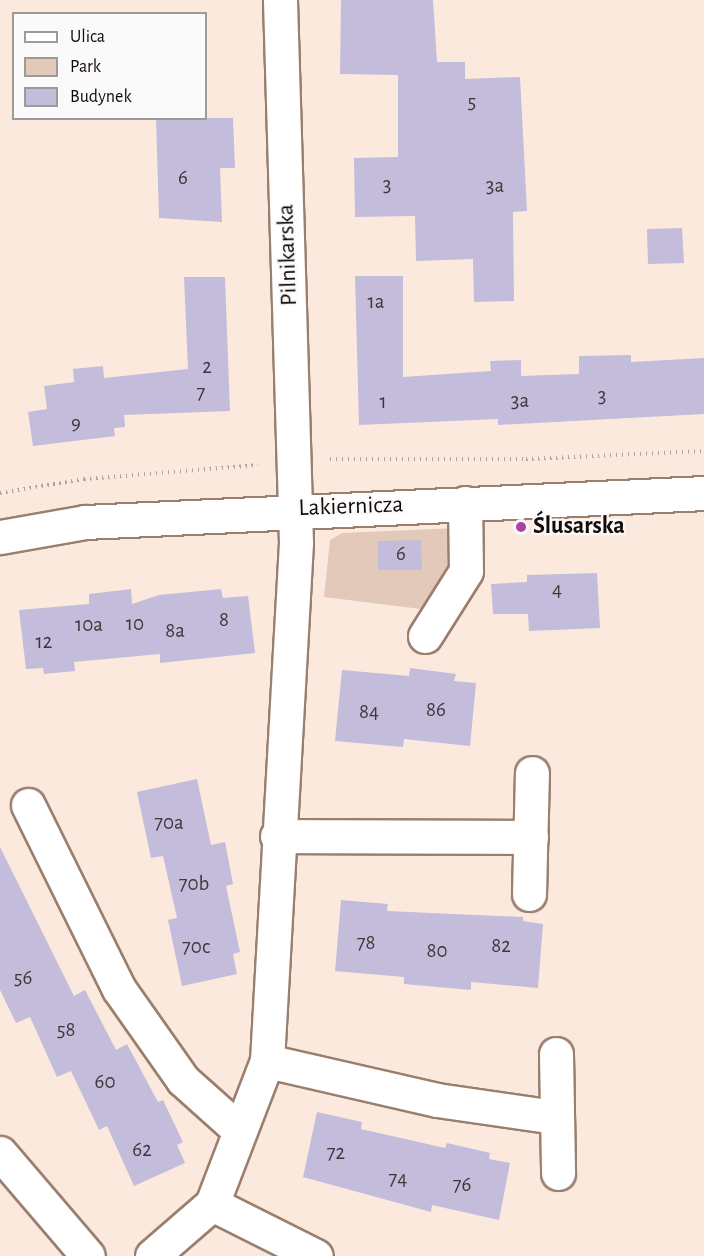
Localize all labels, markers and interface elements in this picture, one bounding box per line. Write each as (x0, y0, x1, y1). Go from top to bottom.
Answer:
legend (12, 12, 207, 120)
text: Ulica (70, 28, 105, 46)
text: Park (70, 58, 101, 76)
text: Budynek (70, 88, 132, 106)
house number: 5 (468, 89, 476, 115)
house number: 6 (178, 165, 188, 191)
house number: 3 (383, 172, 391, 198)
house number: 3a (486, 173, 504, 199)
street label: Pilnikarska (272, 204, 304, 306)
house number: 1a (368, 289, 384, 315)
house number: 2 (202, 354, 212, 380)
house number: 7 (197, 380, 205, 406)
house number: 3 (598, 383, 606, 409)
house number: 3a (511, 388, 529, 414)
house number: 1 (379, 389, 387, 415)
house number: 9 (71, 410, 81, 436)
street label: Lakiernicza (298, 491, 404, 523)
place label: Ślusarska (533, 513, 625, 541)
marker: Ślusarska (514, 520, 528, 534)
house number: 6 (396, 541, 406, 567)
house number: 4 (552, 577, 562, 603)
house number: 8 (219, 607, 229, 633)
house number: 10 (126, 611, 144, 637)
house number: 10a (75, 612, 103, 638)
house number: 8a (165, 618, 185, 644)
house number: 12 (36, 629, 52, 655)
house number: 86 (426, 697, 446, 723)
house number: 84 (359, 699, 379, 725)
house number: 70a (154, 810, 184, 836)
house number: 70b (179, 871, 209, 897)
house number: 78 (357, 930, 375, 956)
house number: 82 (491, 933, 511, 959)
house number: 70c (182, 934, 210, 960)
house number: 80 (426, 938, 448, 964)
house number: 56 (14, 965, 32, 991)
house number: 58 (57, 1017, 75, 1043)
house number: 60 (95, 1069, 115, 1095)
house number: 62 (132, 1137, 152, 1163)
house number: 72 (327, 1140, 345, 1166)
house number: 74 (389, 1166, 407, 1192)
house number: 76 (453, 1172, 471, 1198)

